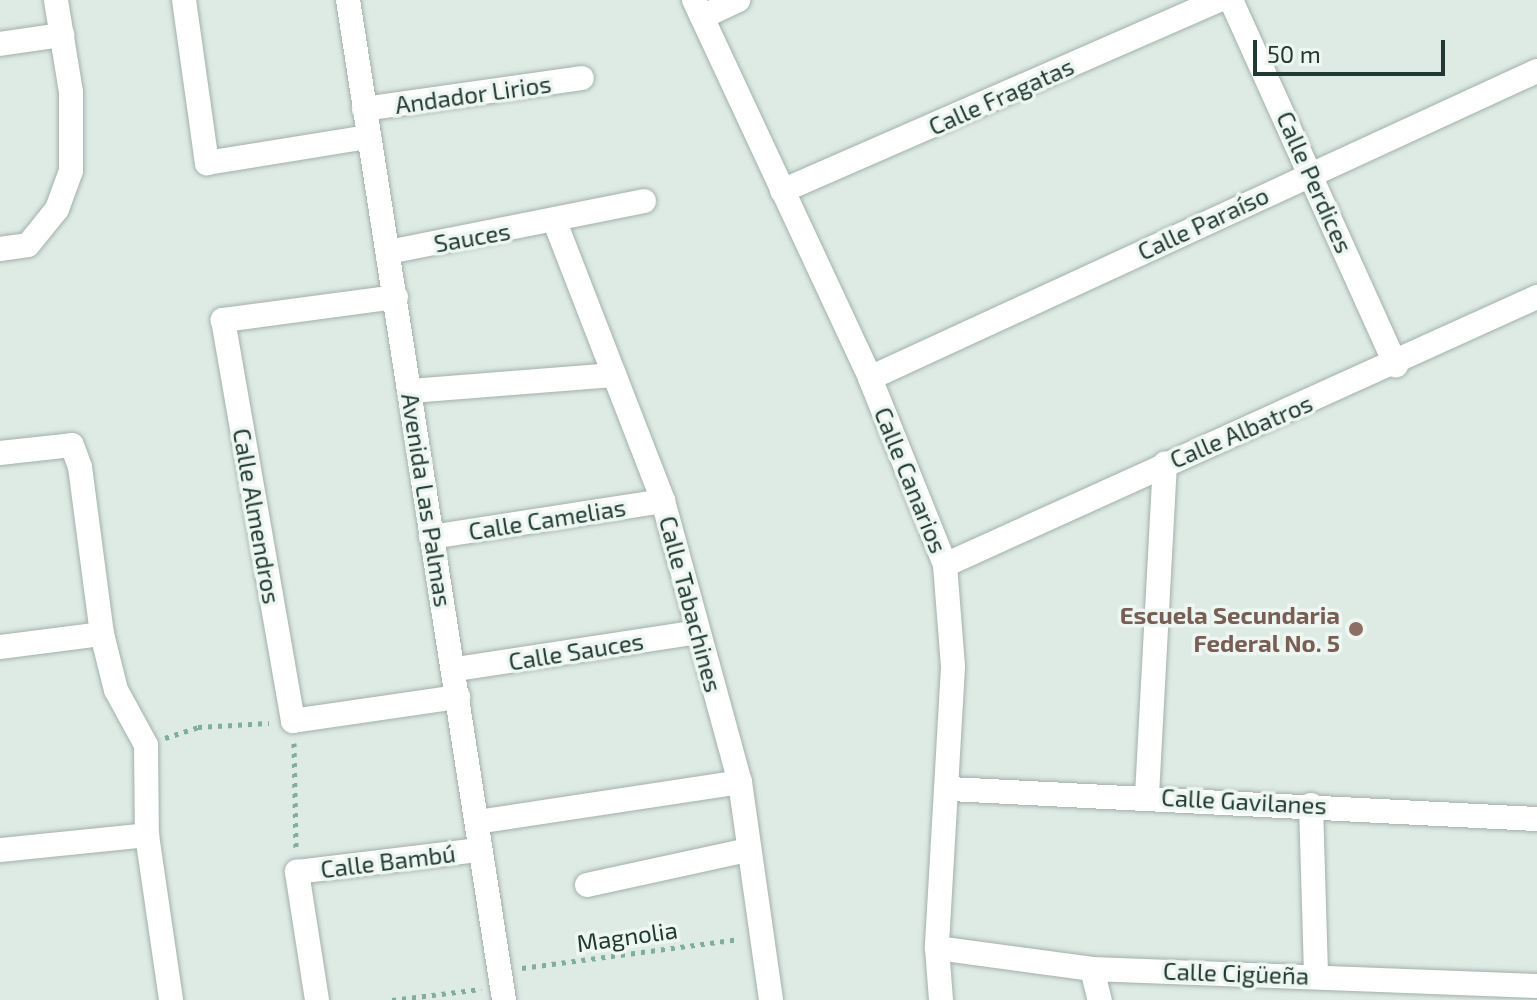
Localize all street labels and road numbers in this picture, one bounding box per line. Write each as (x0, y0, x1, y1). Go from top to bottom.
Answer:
street label: Calle Fragatas (924, 51, 1078, 141)
street label: Andador Lirios (393, 69, 553, 119)
street label: Calle Perdices (1271, 107, 1359, 257)
street label: Calle Paraíso (1133, 180, 1273, 266)
street label: Sauces (432, 216, 512, 258)
street label: Calle Albatros (1165, 388, 1317, 474)
street label: Avenida Las Palmas (396, 391, 458, 609)
street label: Calle Canarios (869, 403, 953, 557)
street label: Calle Almendros (227, 426, 287, 606)
street label: Calle Camelias (466, 492, 628, 546)
street label: Calle Tabachines (654, 513, 728, 695)
street label: Calle Sauces (506, 626, 646, 676)
street label: Calle Gavilanes (1161, 782, 1327, 820)
street label: Calle Bambú (319, 838, 457, 884)
street label: Magnolia (575, 915, 679, 957)
street label: Calle Cigüeña (1163, 956, 1309, 990)

